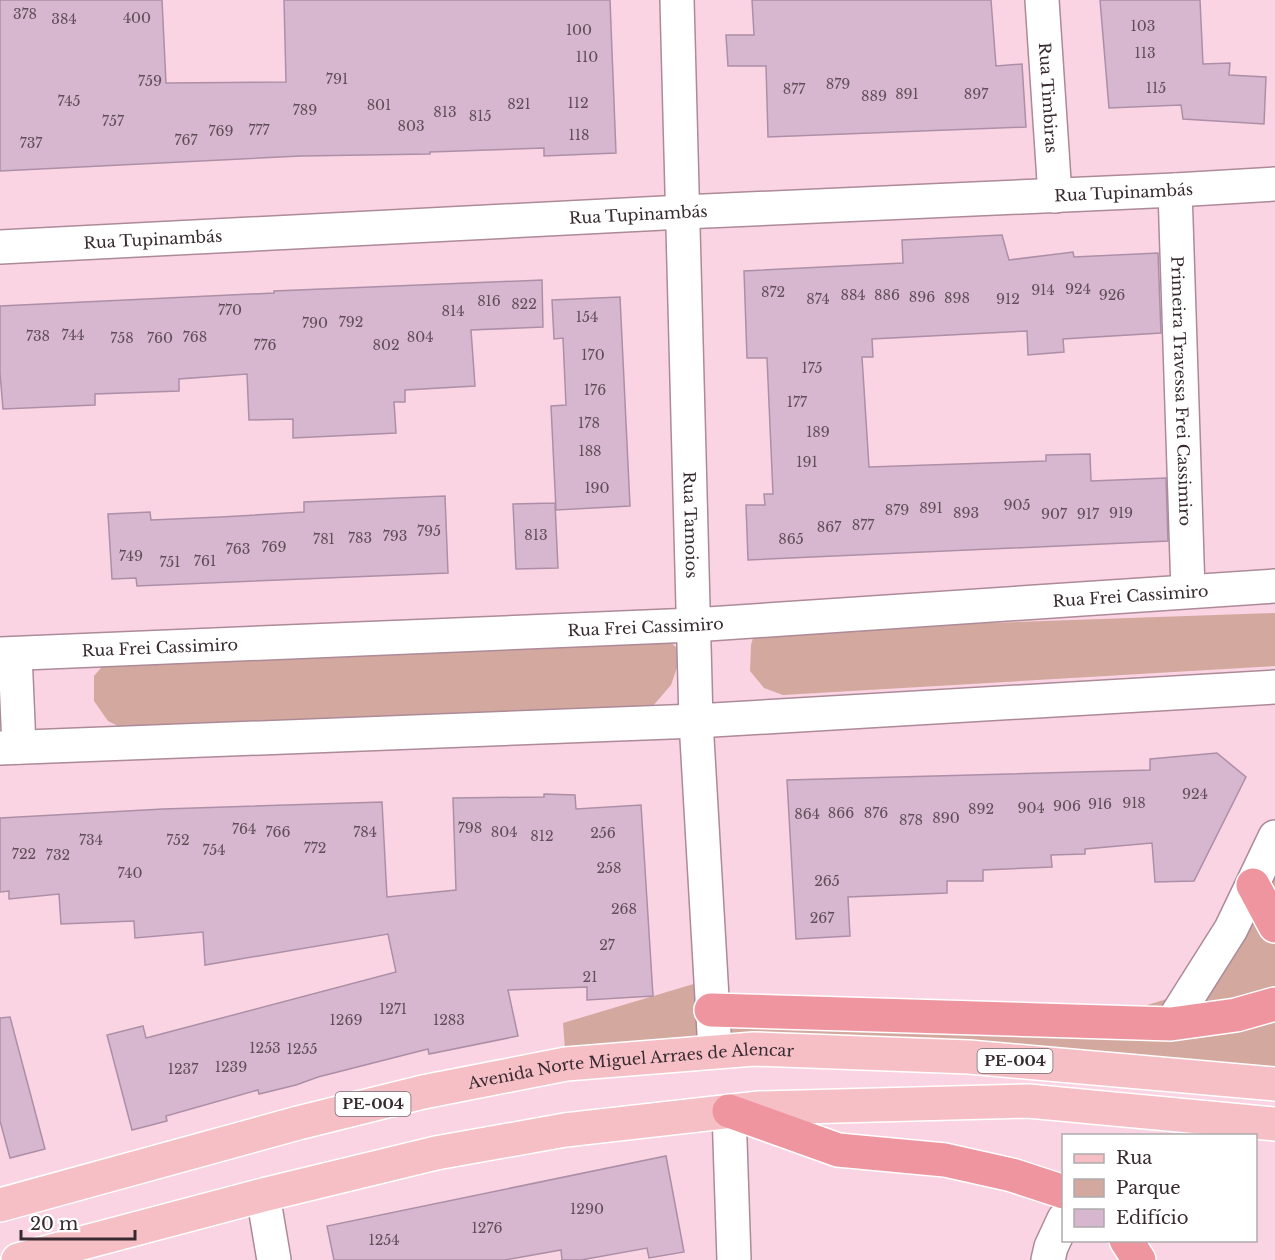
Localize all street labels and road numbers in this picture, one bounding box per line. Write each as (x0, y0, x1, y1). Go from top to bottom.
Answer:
street label: Rua Timbiras (1035, 42, 1062, 154)
street label: Rua Tupinambás (1054, 179, 1194, 205)
street label: Rua Tupinambás (568, 201, 708, 228)
street label: Rua Tupinambás (83, 226, 223, 253)
street label: Primeira Travessa Frei Cassimiro (1167, 256, 1196, 526)
street label: Rua Tamoios (679, 471, 702, 579)
street label: Rua Frei Cassimiro (1052, 580, 1209, 611)
street label: Rua Frei Cassimiro (567, 613, 724, 640)
street label: Rua Frei Cassimiro (81, 634, 238, 661)
street label: Avenida Norte Miguel Arraes de Alencar (465, 1039, 795, 1093)
road number: PE-004 (978, 1049, 1052, 1073)
road number: PE-004 (336, 1092, 410, 1116)

